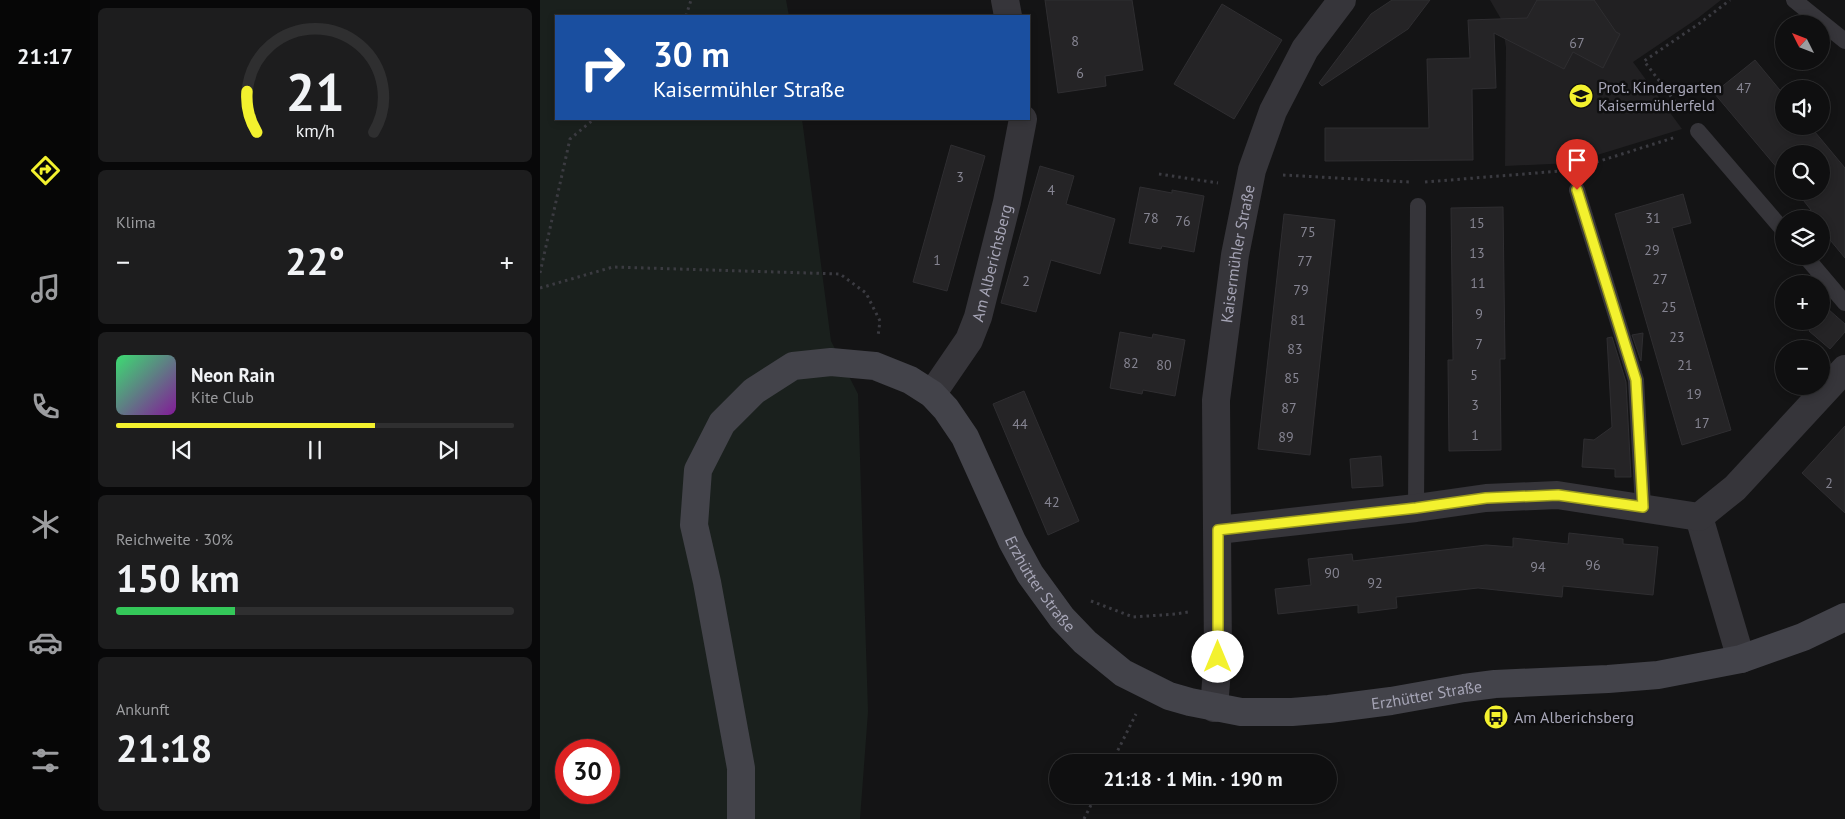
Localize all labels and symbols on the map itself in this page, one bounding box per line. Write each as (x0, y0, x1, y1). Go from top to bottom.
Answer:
north arrow (1775, 15, 1830, 70)
house number: 8 (1071, 32, 1079, 50)
house number: 67 (1569, 34, 1585, 52)
house number: 6 (1076, 64, 1084, 82)
place label: Prot. Kindergarten Kaisermühlerfeld (1598, 77, 1722, 115)
house number: 47 (1736, 79, 1752, 97)
school or university icon: Prot. Kindergarten Kaisermühlerfeld (1568, 83, 1594, 109)
pin (1556, 139, 1598, 190)
house number: 3 (956, 168, 964, 186)
house number: 4 (1047, 181, 1055, 199)
street label: Kaisermühler Straße (1216, 183, 1259, 324)
street label: Am Alberichsberg (967, 202, 1016, 324)
house number: 78 (1143, 209, 1159, 227)
house number: 31 (1645, 209, 1661, 227)
house number: 76 (1175, 212, 1191, 230)
house number: 15 (1469, 214, 1485, 232)
house number: 75 (1300, 223, 1316, 241)
house number: 29 (1644, 241, 1660, 259)
house number: 13 (1469, 244, 1485, 262)
house number: 1 (933, 251, 941, 269)
house number: 77 (1297, 252, 1313, 270)
house number: 27 (1652, 270, 1668, 288)
house number: 2 (1022, 272, 1030, 290)
house number: 11 (1470, 274, 1486, 292)
house number: 79 (1293, 281, 1309, 299)
house number: 25 (1661, 298, 1677, 316)
house number: 9 (1475, 305, 1483, 323)
house number: 81 (1290, 311, 1306, 329)
house number: 23 (1669, 328, 1685, 346)
house number: 7 (1475, 335, 1483, 353)
house number: 83 (1287, 340, 1303, 358)
house number: 82 (1123, 354, 1139, 372)
house number: 80 (1156, 356, 1172, 374)
house number: 21 (1677, 356, 1693, 374)
house number: 5 (1470, 366, 1478, 384)
house number: 85 (1284, 369, 1300, 387)
house number: 19 (1686, 385, 1702, 403)
house number: 3 (1471, 396, 1479, 414)
house number: 87 (1281, 399, 1297, 417)
house number: 17 (1694, 414, 1710, 432)
house number: 44 (1012, 415, 1028, 433)
house number: 1 (1471, 426, 1479, 444)
house number: 89 (1278, 428, 1294, 446)
house number: 2 (1825, 474, 1833, 492)
house number: 42 (1044, 493, 1060, 511)
street label: Erzhütter Straße (1001, 533, 1080, 636)
house number: 96 (1585, 556, 1601, 574)
house number: 94 (1530, 558, 1546, 576)
house number: 90 (1324, 564, 1340, 582)
house number: 92 (1367, 574, 1383, 592)
position arrow (1191, 630, 1243, 682)
street label: Erzhütter Straße (1370, 676, 1483, 713)
bus stop icon: Am Alberichsberg (1483, 704, 1509, 730)
place label: Am Alberichsberg (1514, 707, 1634, 727)
speed limit sign: 30 (555, 739, 620, 804)

